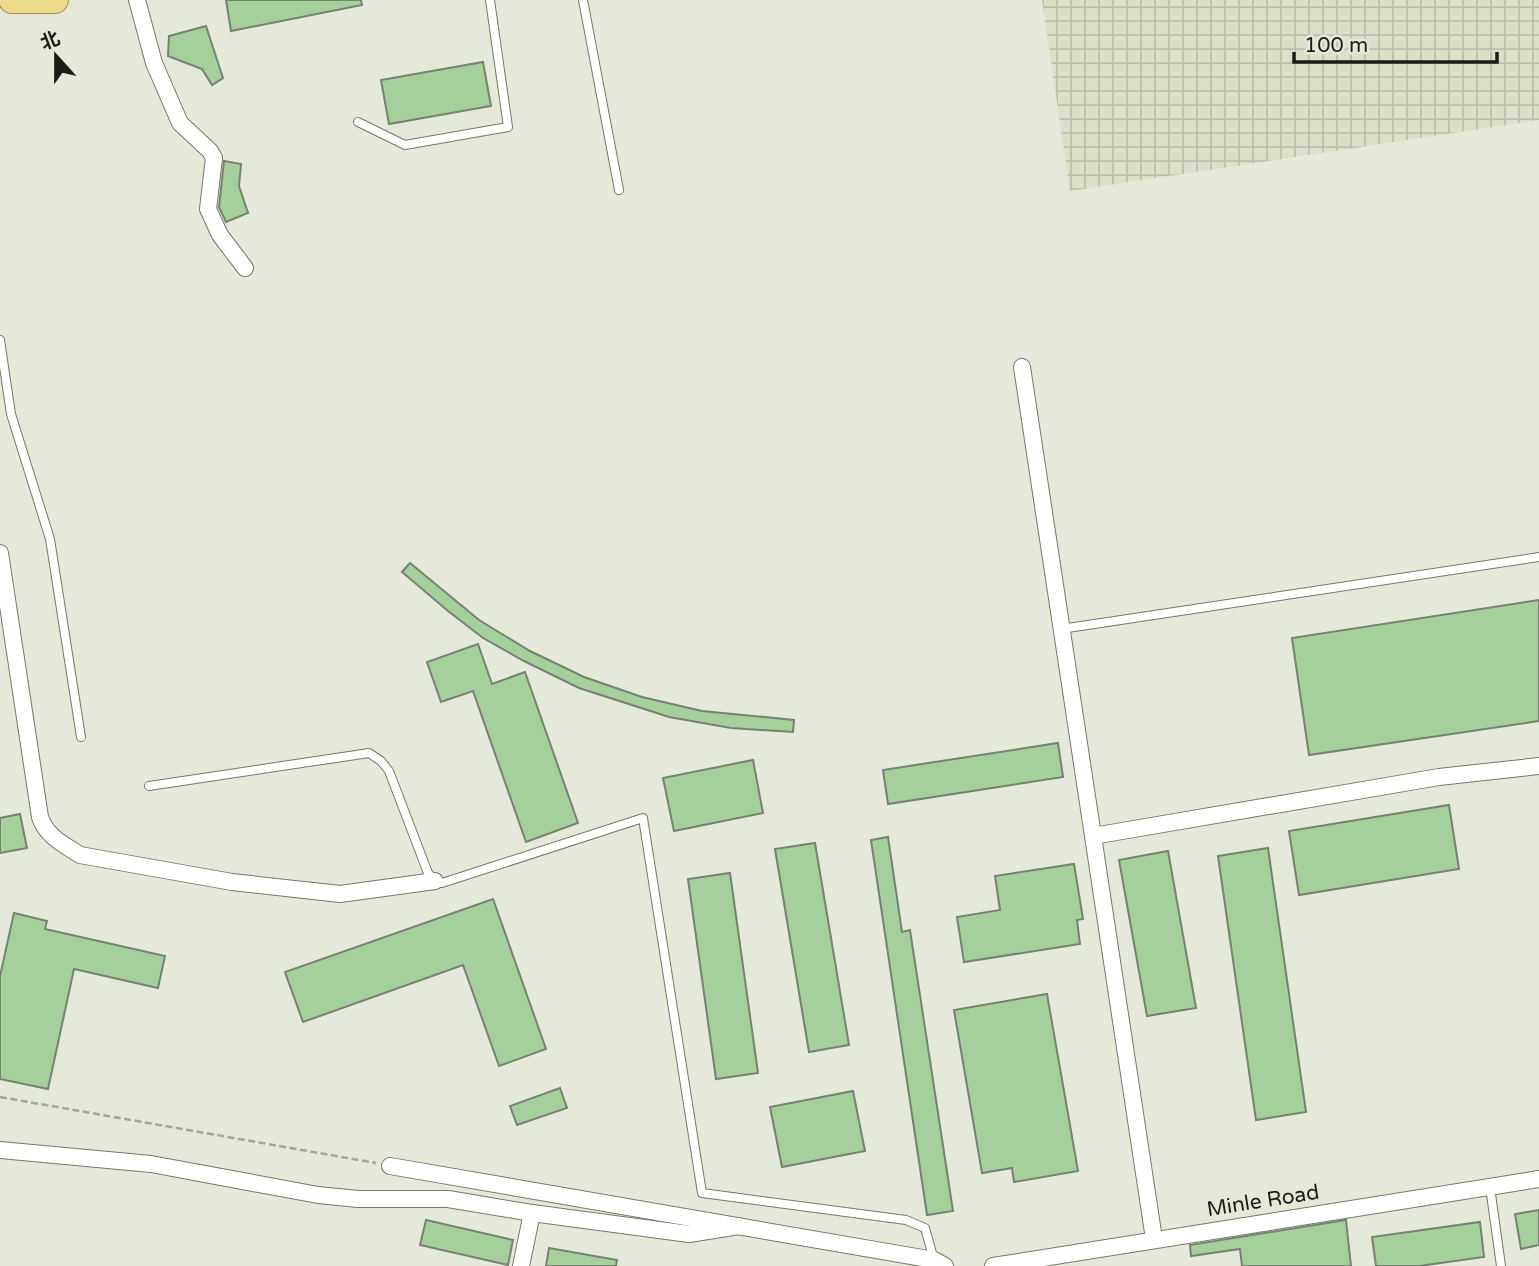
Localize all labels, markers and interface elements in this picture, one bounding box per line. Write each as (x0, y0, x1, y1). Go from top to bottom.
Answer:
north arrow (21, 21, 91, 91)
scale bar (1294, 21, 1497, 65)
text: 北 (37, 27, 63, 55)
text: 100 m (1304, 33, 1368, 58)
street label: Minle Road (1205, 1180, 1321, 1222)

